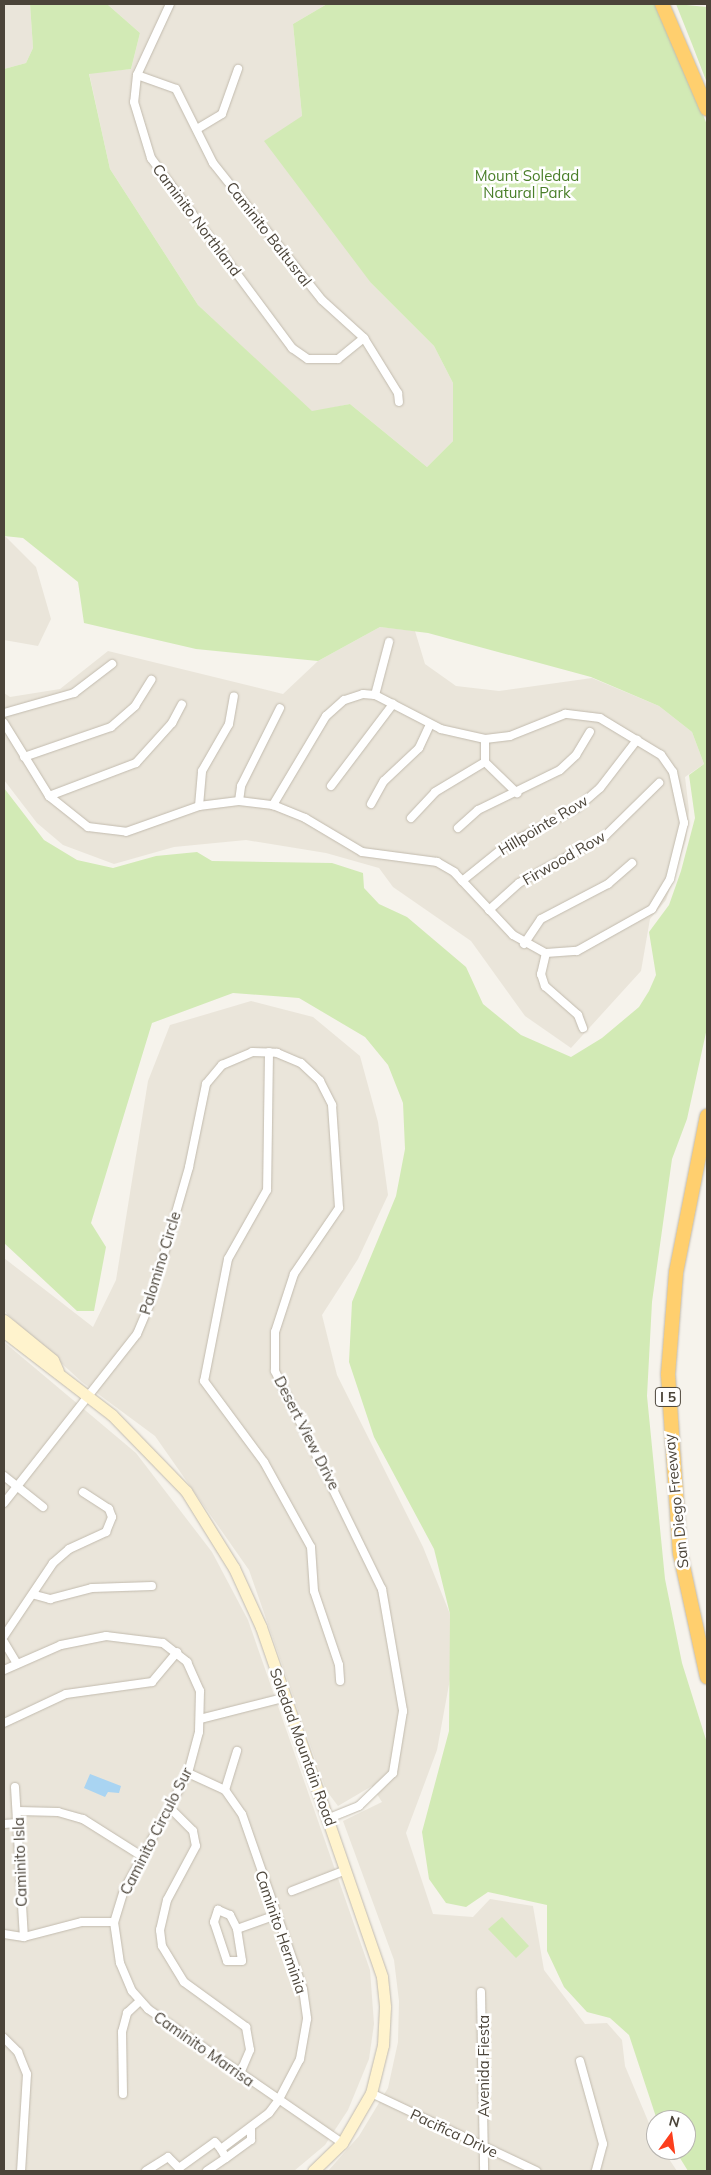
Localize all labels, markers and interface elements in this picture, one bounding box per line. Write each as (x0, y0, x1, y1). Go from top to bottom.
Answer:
street label: Caminito Northland (149, 160, 245, 280)
park label: Mount Soledad Natural Park (475, 166, 579, 201)
street label: Caminito Baltusral (223, 178, 315, 290)
street label: Hillpointe Row (495, 791, 591, 859)
street label: Firwood Row (519, 827, 609, 889)
street label: Palomino Circle (136, 1209, 184, 1317)
street label: Desert View Drive (271, 1373, 343, 1493)
road number: I 5 (654, 1385, 682, 1408)
street label: San Diego Freeway (660, 1433, 692, 1569)
street label: Soledad Mountain Road (266, 1666, 340, 1828)
street label: Caminito Circulo Sur (116, 1764, 196, 1898)
street label: Caminito Isla (9, 1817, 31, 1907)
street label: Caminito Herminia (251, 1868, 311, 1996)
street label: Caminito Marrisa (150, 2008, 258, 2090)
street label: Avenida Fiesta (475, 2015, 493, 2117)
street label: Pacifica Drive (407, 2105, 501, 2161)
north arrow (646, 2110, 696, 2160)
text: N (667, 2111, 682, 2131)

